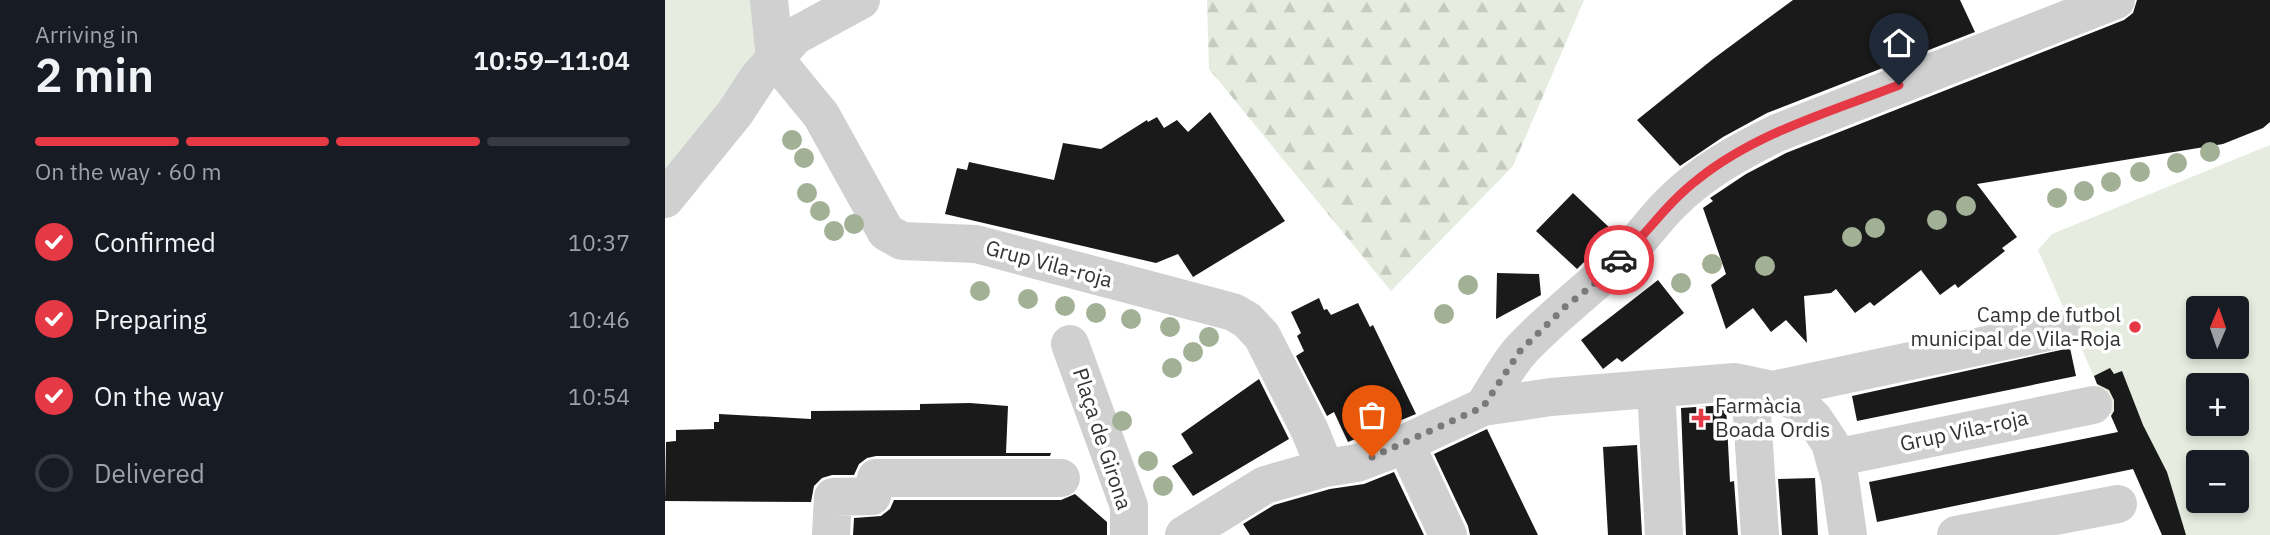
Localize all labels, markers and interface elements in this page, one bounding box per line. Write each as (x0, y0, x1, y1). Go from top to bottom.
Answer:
pin (1869, 13, 1929, 85)
text: Arriving in (35, 19, 139, 49)
icon: home (1880, 24, 1918, 62)
text: 10:59–11:04 (473, 43, 630, 77)
text: 2 min (35, 45, 154, 105)
text: On the way · 60 m (35, 156, 222, 186)
icon: check (35, 223, 73, 261)
text: Confirmed (94, 225, 216, 259)
courier (1584, 225, 1654, 295)
text: 10:37 (568, 227, 630, 257)
street label: Grup Vila-roja (983, 233, 1116, 293)
icon: car (1600, 241, 1638, 279)
north arrow (2186, 296, 2249, 359)
map controls (2186, 296, 2249, 513)
icon: check (35, 300, 73, 338)
place label: Camp de futbol municipal de Vila-Roja (1910, 300, 2121, 352)
text: Preparing (94, 302, 207, 336)
text: 10:46 (568, 304, 630, 334)
marker: Camp de futbol municipal de Vila-Roja (2127, 319, 2143, 335)
street label: Plaça de Girona (1067, 364, 1139, 513)
button: + (2186, 373, 2249, 436)
icon: check (35, 377, 73, 415)
text: On the way (94, 379, 224, 413)
text: 10:54 (568, 381, 630, 411)
pin (1342, 385, 1402, 457)
place label: Farmàcia Boada Ordis (1715, 391, 1830, 443)
icon: bag (1353, 396, 1391, 434)
street label: Grup Vila-roja (1897, 403, 2030, 457)
marker: Farmàcia Boada Ordis (1693, 410, 1709, 426)
button: − (2186, 450, 2249, 513)
text: Delivered (94, 456, 205, 490)

